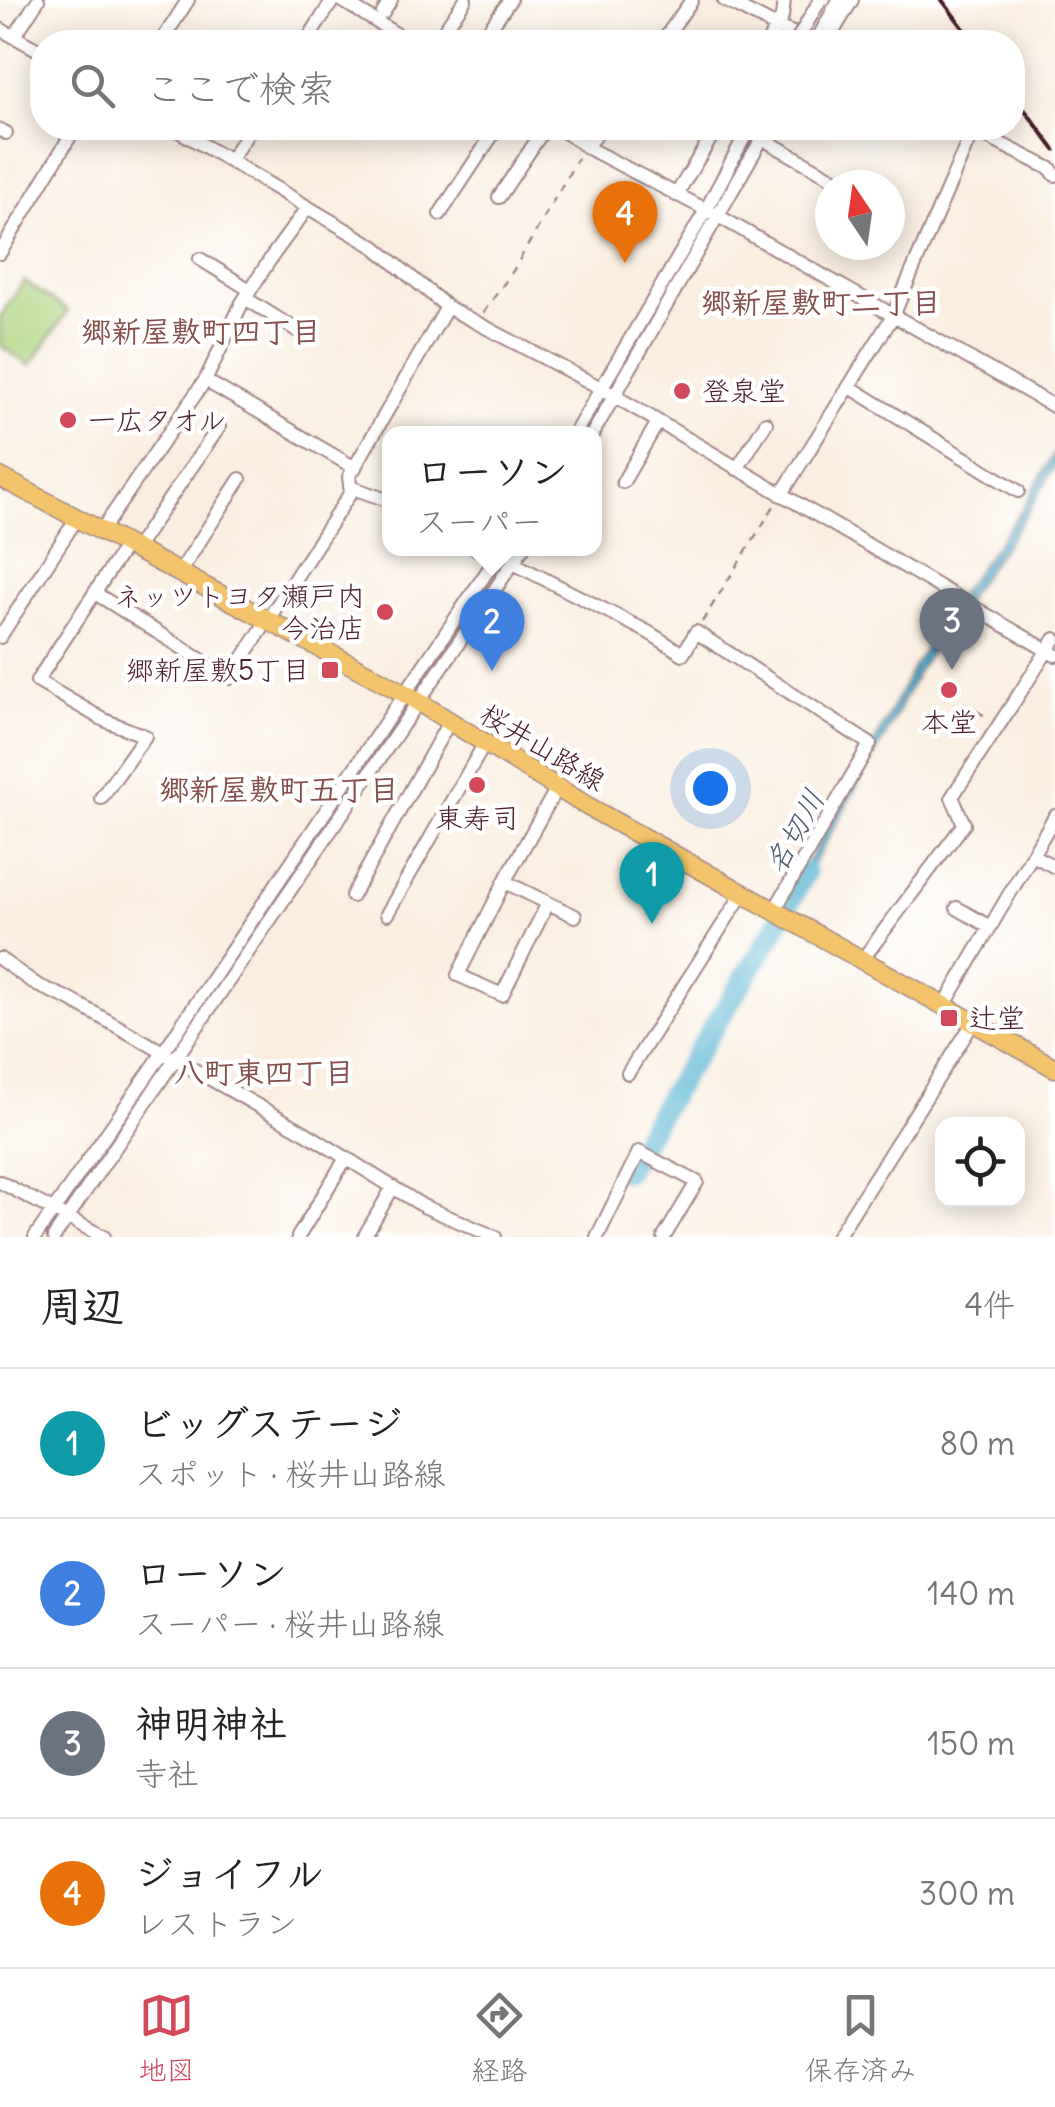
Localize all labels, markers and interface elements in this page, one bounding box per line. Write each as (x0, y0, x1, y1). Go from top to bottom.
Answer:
search box (30, 30, 1025, 140)
icon: search (65, 58, 120, 113)
text: ここで検索 (145, 65, 335, 112)
north arrow (815, 170, 905, 260)
pin: 4 (592, 180, 658, 263)
district label: 郷新屋敷町二丁目 (701, 283, 941, 321)
district label: 郷新屋敷町四丁目 (81, 312, 321, 350)
place label: 登泉堂 (702, 373, 786, 409)
marker: 登泉堂 (671, 380, 693, 402)
place label: 一広タオル (88, 402, 226, 438)
marker: 一広タオル (57, 409, 79, 431)
popup (382, 426, 602, 556)
text: ローソン (416, 448, 568, 495)
text: スーパー (416, 501, 543, 542)
place label: ネッツトヨタ瀬戸内 今治店 (114, 578, 365, 646)
pin: 2 (460, 588, 524, 671)
pin: 3 (920, 588, 984, 670)
marker: ネッツトヨタ瀬戸内 今治店 (374, 601, 396, 623)
place label: 郷新屋敷5丁目 (126, 652, 310, 688)
marker: 郷新屋敷5丁目 (319, 659, 341, 681)
marker: 本堂 (938, 679, 960, 701)
street label: 桜井山路線 (474, 696, 612, 798)
place label: 本堂 (921, 704, 977, 740)
your location (685, 763, 736, 814)
district label: 郷新屋敷町五丁目 (159, 770, 399, 808)
marker: 東寿司 (466, 774, 488, 796)
water label: 名切川 (756, 782, 832, 880)
place label: 東寿司 (435, 800, 519, 836)
pin: 1 (620, 842, 684, 924)
place label: 辻堂 (969, 1000, 1025, 1036)
marker: 辻堂 (938, 1007, 960, 1029)
district label: 八町東四丁目 (174, 1053, 354, 1091)
map controls (935, 1117, 1025, 1207)
button: locate (935, 1117, 1025, 1207)
text: 周辺 (40, 1280, 124, 1332)
text: 4件 (965, 1284, 1015, 1325)
text: ビッグステージ (135, 1400, 402, 1447)
text: 1 (66, 1423, 79, 1464)
text: 80 m (940, 1423, 1015, 1464)
text: スポット · 桜井山路線 (135, 1453, 445, 1494)
text: ローソン (135, 1550, 287, 1597)
text: 2 (64, 1573, 81, 1614)
text: 140 m (927, 1573, 1015, 1614)
text: スーパー · 桜井山路線 (135, 1603, 444, 1644)
text: 神明神社 (135, 1700, 287, 1747)
text: 3 (63, 1723, 82, 1764)
text: 150 m (927, 1723, 1015, 1764)
text: 寺社 (135, 1753, 199, 1794)
text: ジョイフル (135, 1850, 324, 1897)
text: 4 (63, 1873, 82, 1914)
text: 300 m (919, 1873, 1015, 1914)
text: レストラン (135, 1903, 298, 1944)
tab: 地図 (138, 1988, 195, 2088)
tab: 経路 (471, 1988, 528, 2088)
tab: 保存済み (804, 1988, 917, 2088)

